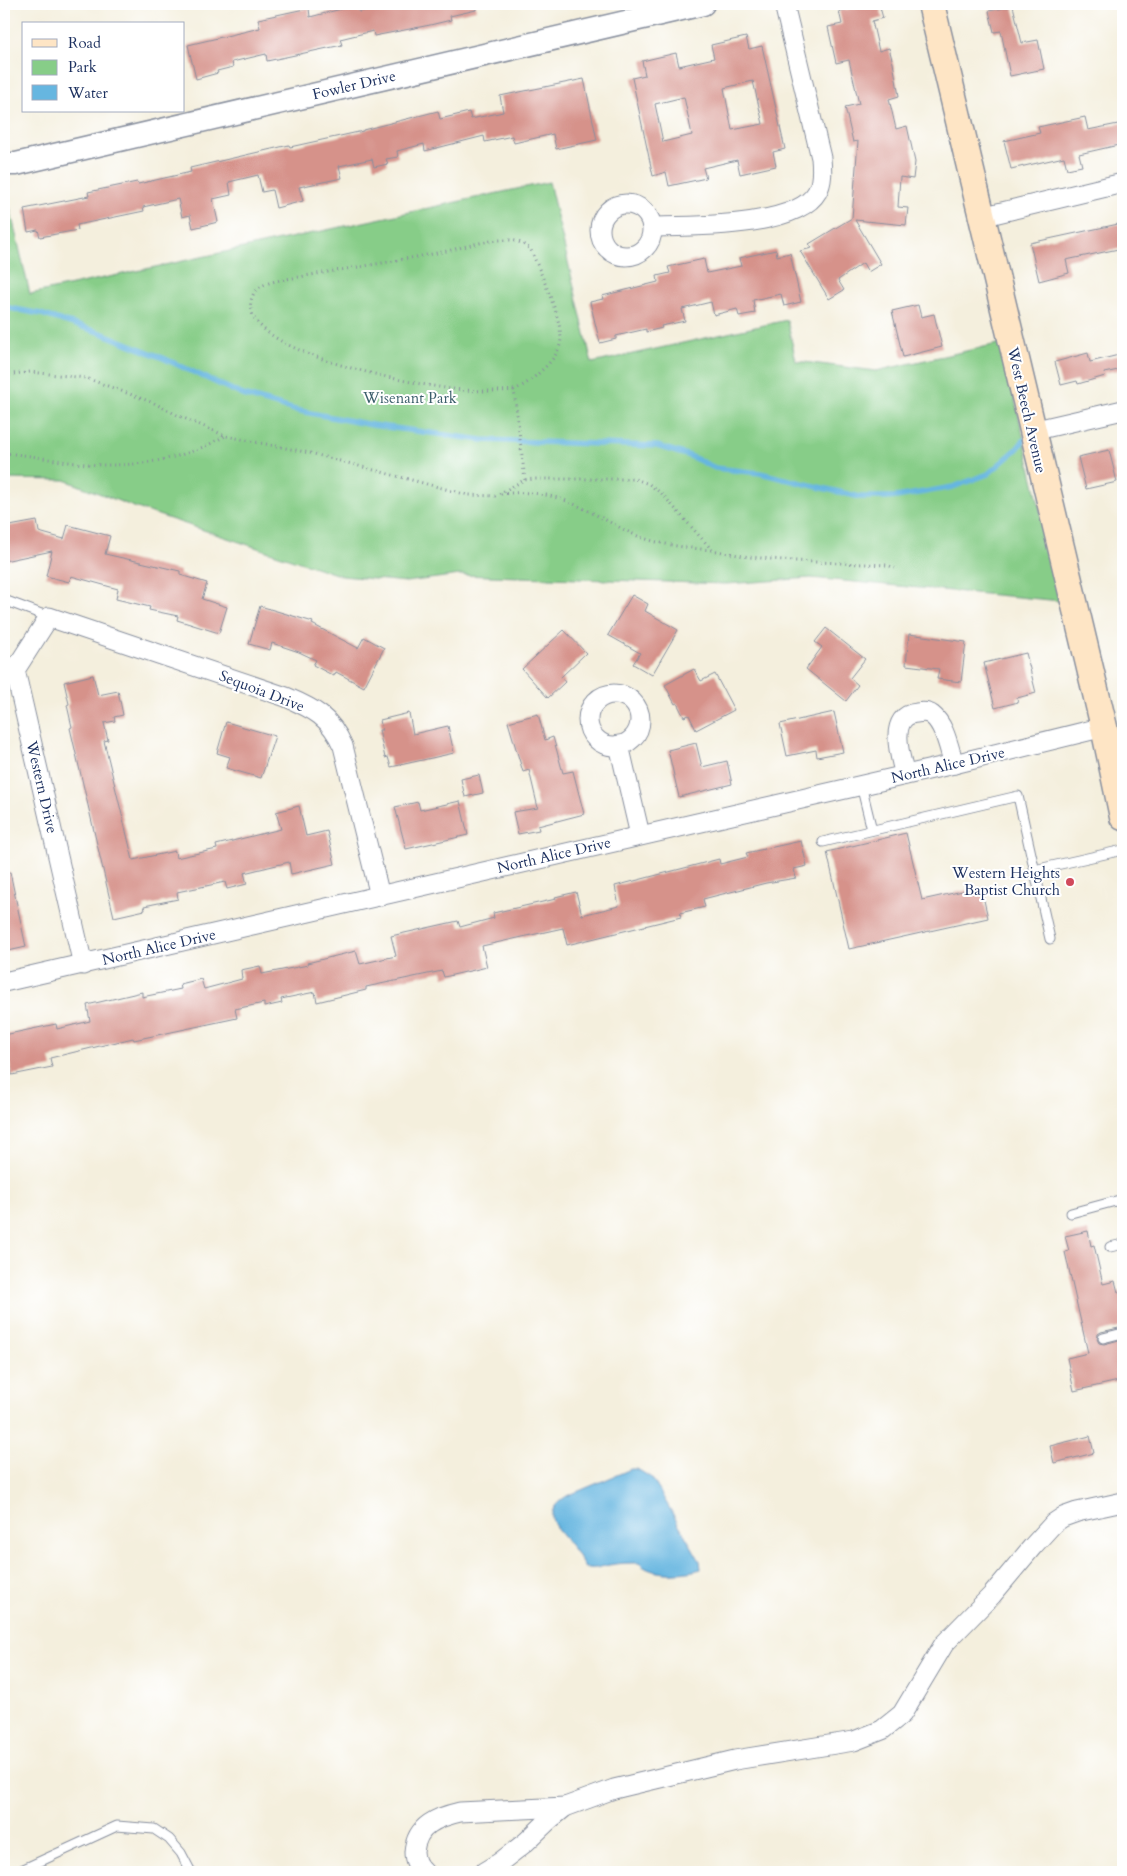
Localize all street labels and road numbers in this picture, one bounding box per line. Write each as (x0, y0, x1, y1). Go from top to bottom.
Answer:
street label: Fowler Drive (310, 66, 398, 104)
street label: West Beech Avenue (1003, 344, 1051, 475)
street label: Sequoia Drive (217, 666, 308, 716)
street label: Western Drive (21, 738, 62, 835)
street label: North Alice Drive (889, 742, 1007, 788)
street label: North Alice Drive (495, 832, 613, 878)
street label: North Alice Drive (100, 924, 218, 970)

